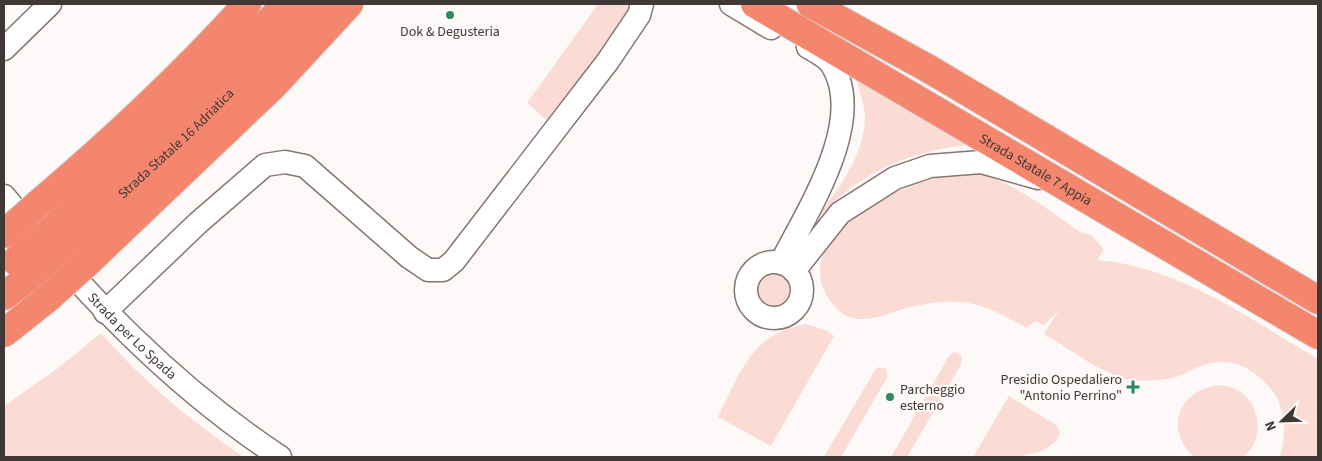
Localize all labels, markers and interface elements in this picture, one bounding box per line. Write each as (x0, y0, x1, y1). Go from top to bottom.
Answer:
marker: Dok & Degusteria (444, 9, 456, 21)
place label: Dok & Degusteria (400, 22, 500, 42)
street label: Strada Statale 16 Adriatica (114, 84, 239, 204)
street label: Strada Statale 7 Appia (975, 129, 1096, 211)
street label: Strada per Lo Spada (83, 288, 181, 385)
place label: Presidio Ospedaliero "Antonio Perrino" (1001, 370, 1122, 406)
place label: Parcheggio esterno (900, 380, 965, 416)
marker: Presidio Ospedaliero "Antonio Perrino" (1126, 380, 1140, 394)
marker: Parcheggio esterno (884, 391, 896, 403)
north arrow (1257, 396, 1307, 446)
text: N (1260, 417, 1282, 434)

